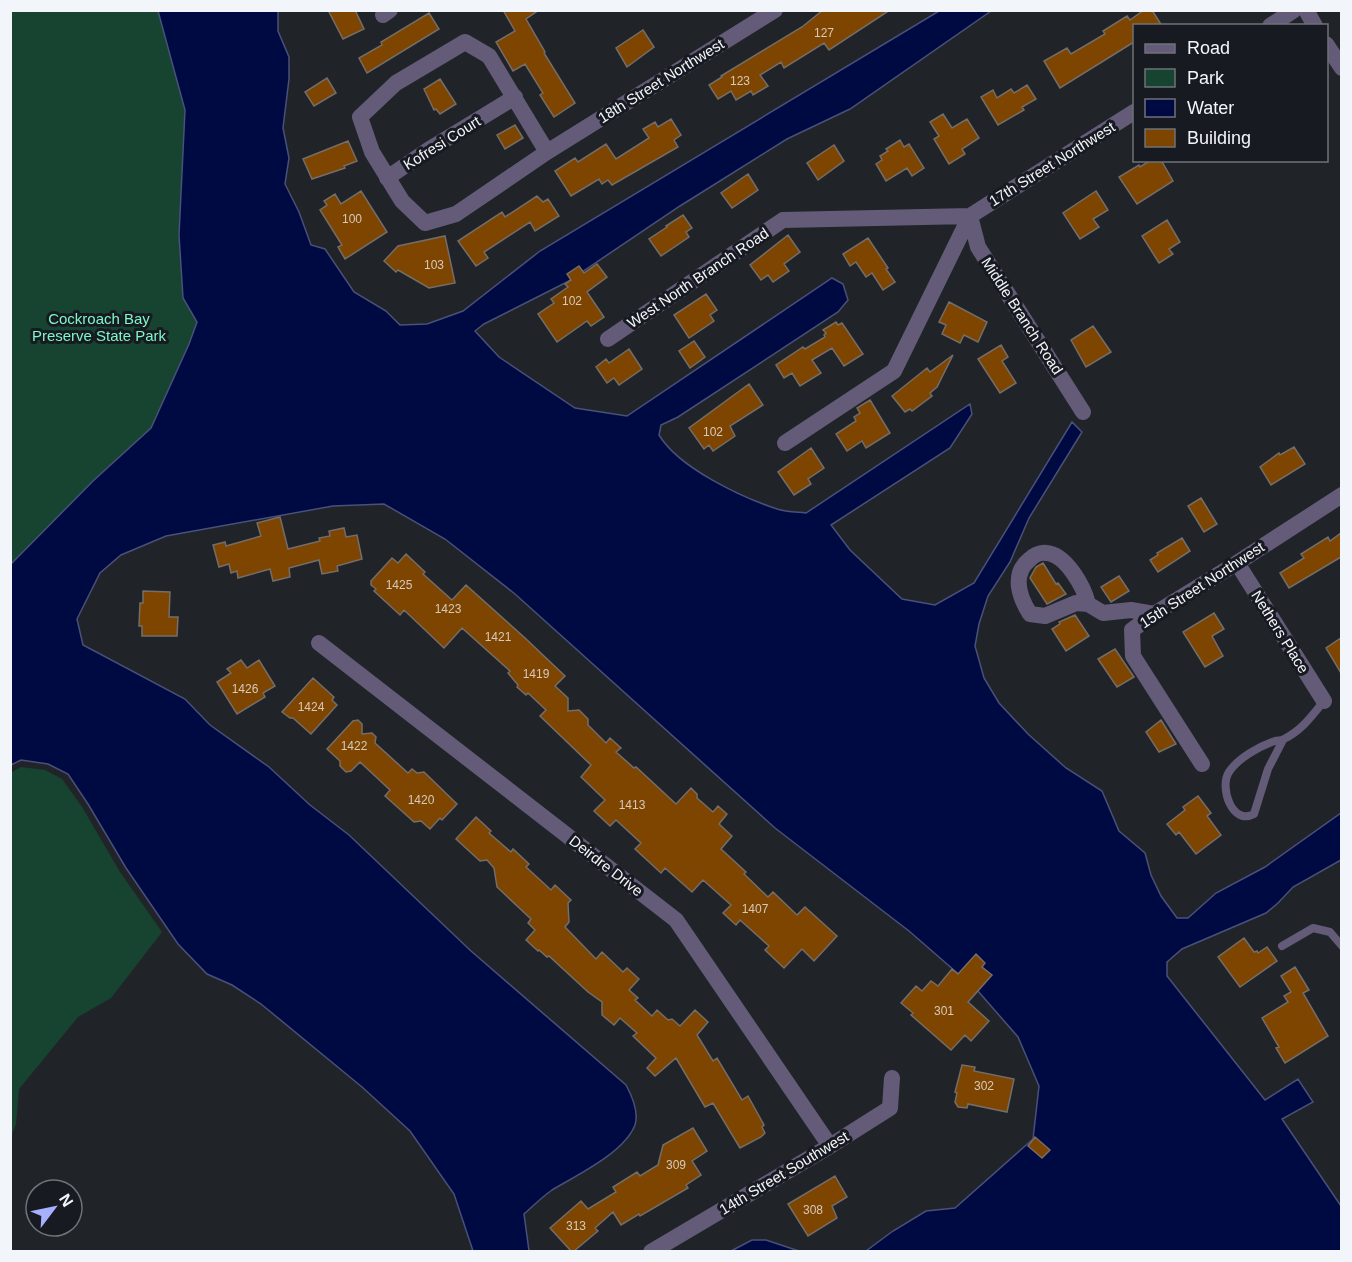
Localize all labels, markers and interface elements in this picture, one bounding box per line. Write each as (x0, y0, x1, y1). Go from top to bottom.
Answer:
legend (1133, 24, 1328, 162)
house number: 127 (814, 26, 834, 40)
street label: 18th Street Northwest (595, 34, 727, 126)
text: Road (1187, 38, 1230, 58)
text: Park (1187, 68, 1225, 88)
house number: 123 (730, 74, 750, 88)
text: Water (1187, 98, 1234, 118)
street label: Kofresi Court (400, 112, 484, 173)
street label: 17th Street Northwest (986, 117, 1118, 209)
text: Building (1187, 128, 1251, 148)
house number: 100 (342, 212, 362, 226)
street label: West North Branch Road (624, 224, 771, 331)
street label: Middle Branch Road (978, 254, 1067, 377)
house number: 103 (424, 258, 444, 272)
house number: 102 (562, 294, 582, 308)
park label: Cockroach Bay Preserve State Park (32, 310, 167, 344)
house number: 102 (703, 425, 723, 439)
street label: 15th Street Northwest (1136, 537, 1268, 631)
house number: 1425 (386, 578, 413, 592)
street label: Nethers Place (1248, 587, 1313, 676)
house number: 1423 (435, 602, 462, 616)
house number: 1421 (485, 630, 512, 644)
house number: 1419 (523, 667, 550, 681)
house number: 1426 (232, 682, 259, 696)
house number: 1424 (298, 700, 325, 714)
house number: 1422 (341, 739, 368, 753)
house number: 1420 (408, 793, 435, 807)
house number: 1413 (619, 798, 646, 812)
street label: Deirdre Drive (566, 832, 646, 900)
house number: 1407 (742, 902, 769, 916)
house number: 301 (934, 1004, 954, 1018)
house number: 302 (974, 1079, 994, 1093)
street label: 14th Street Southwest (716, 1127, 852, 1218)
house number: 309 (666, 1158, 686, 1172)
north arrow (24, 1178, 84, 1238)
text: N (56, 1191, 77, 1210)
house number: 308 (803, 1203, 823, 1217)
house number: 313 (566, 1219, 586, 1233)

